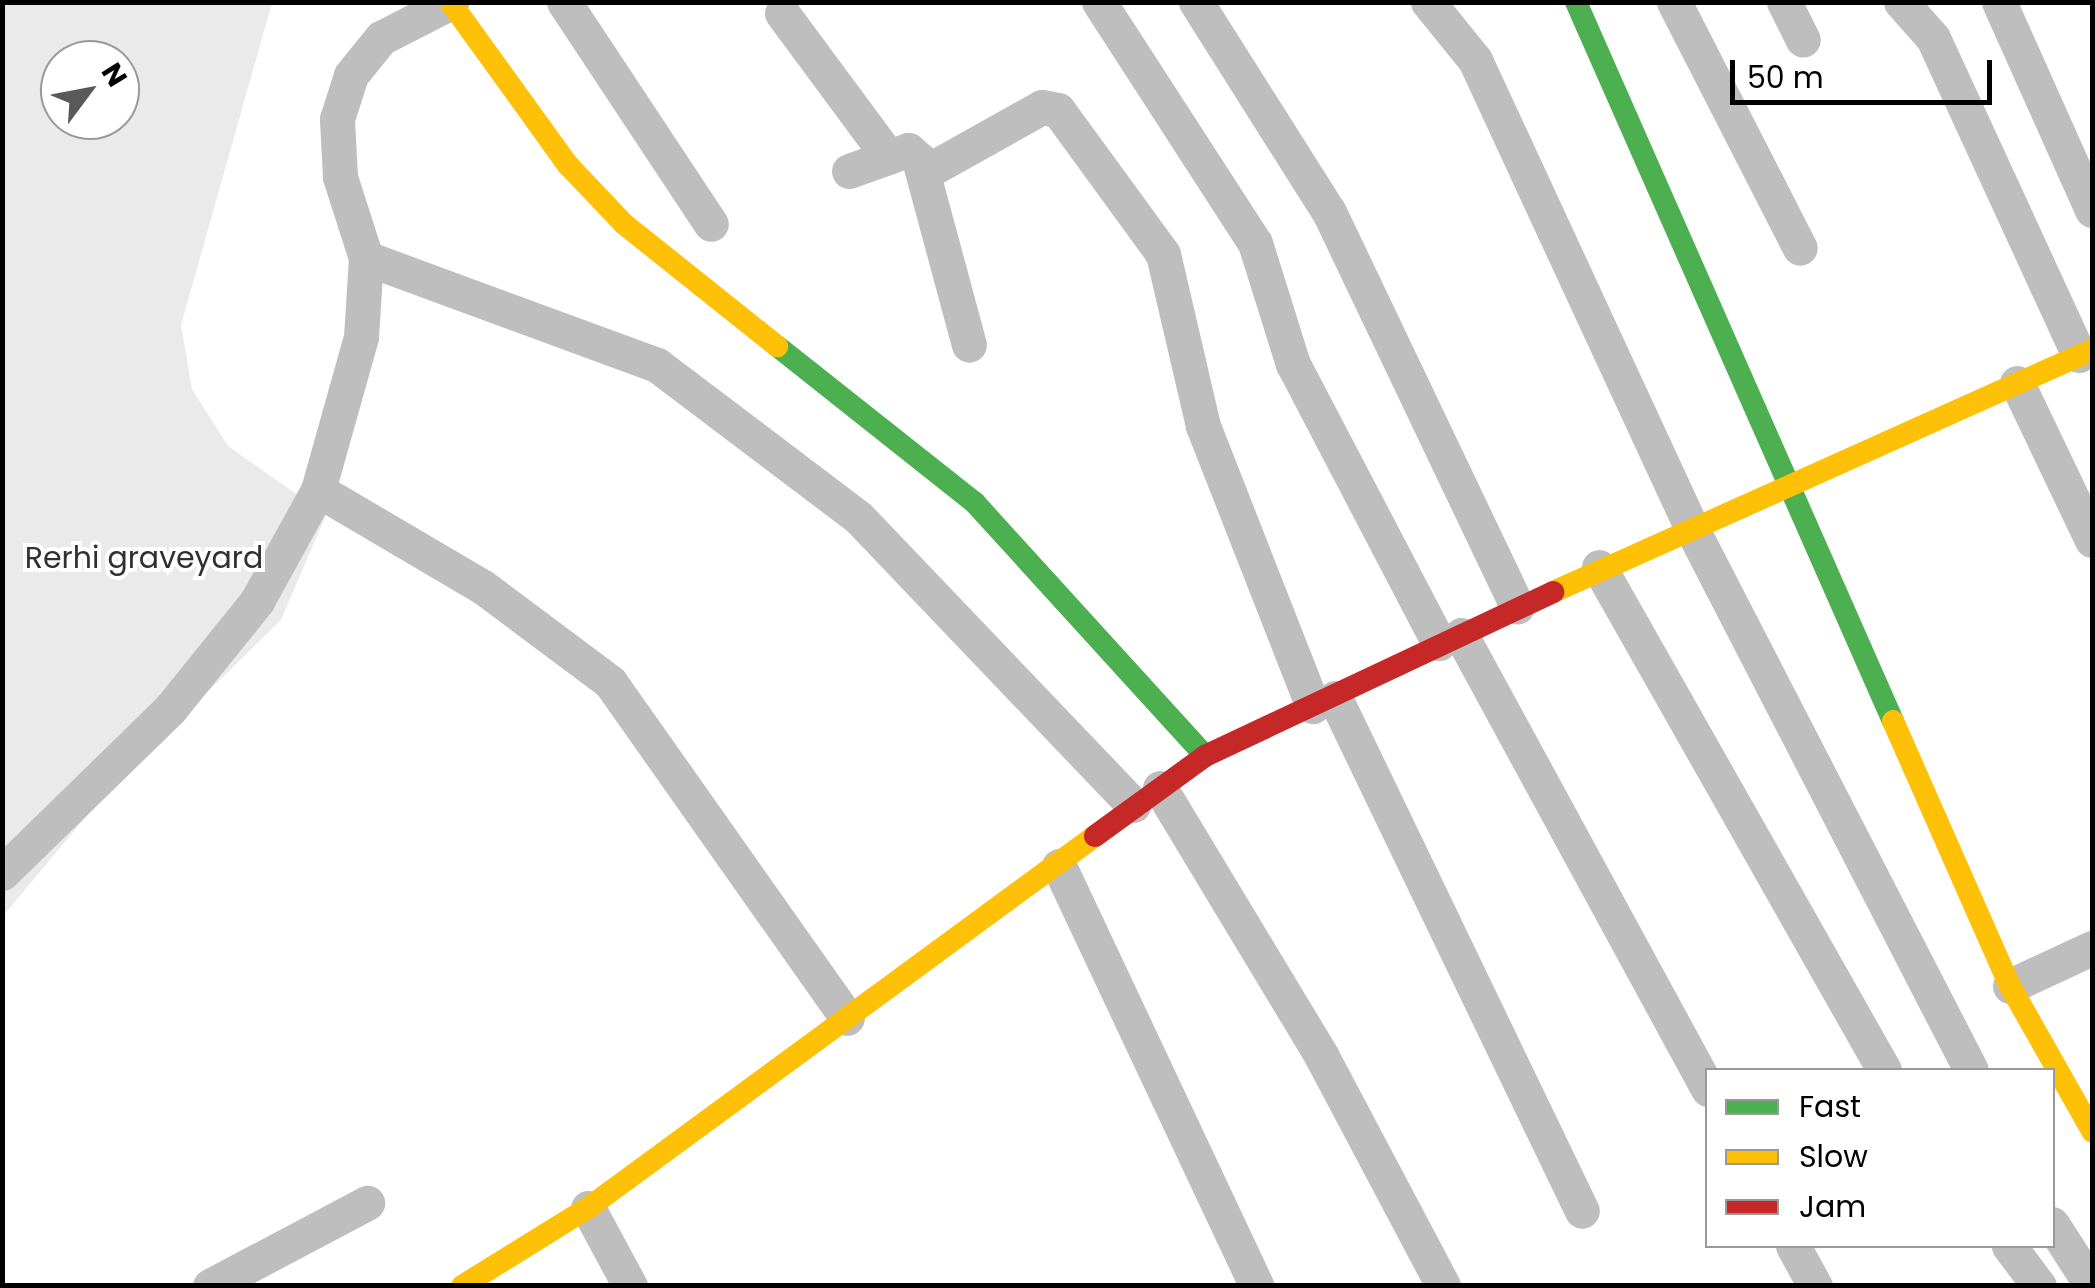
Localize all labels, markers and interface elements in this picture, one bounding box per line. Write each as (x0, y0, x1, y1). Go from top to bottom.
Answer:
north arrow (40, 40, 140, 140)
scale bar (1735, 40, 1998, 102)
text: N (92, 56, 136, 94)
text: 50 m (1747, 56, 1824, 99)
park label: Rerhi graveyard (25, 540, 263, 576)
legend (1705, 1068, 2055, 1248)
text: Fast (1799, 1085, 1861, 1128)
text: Slow (1799, 1135, 1868, 1178)
text: Jam (1799, 1185, 1866, 1228)

